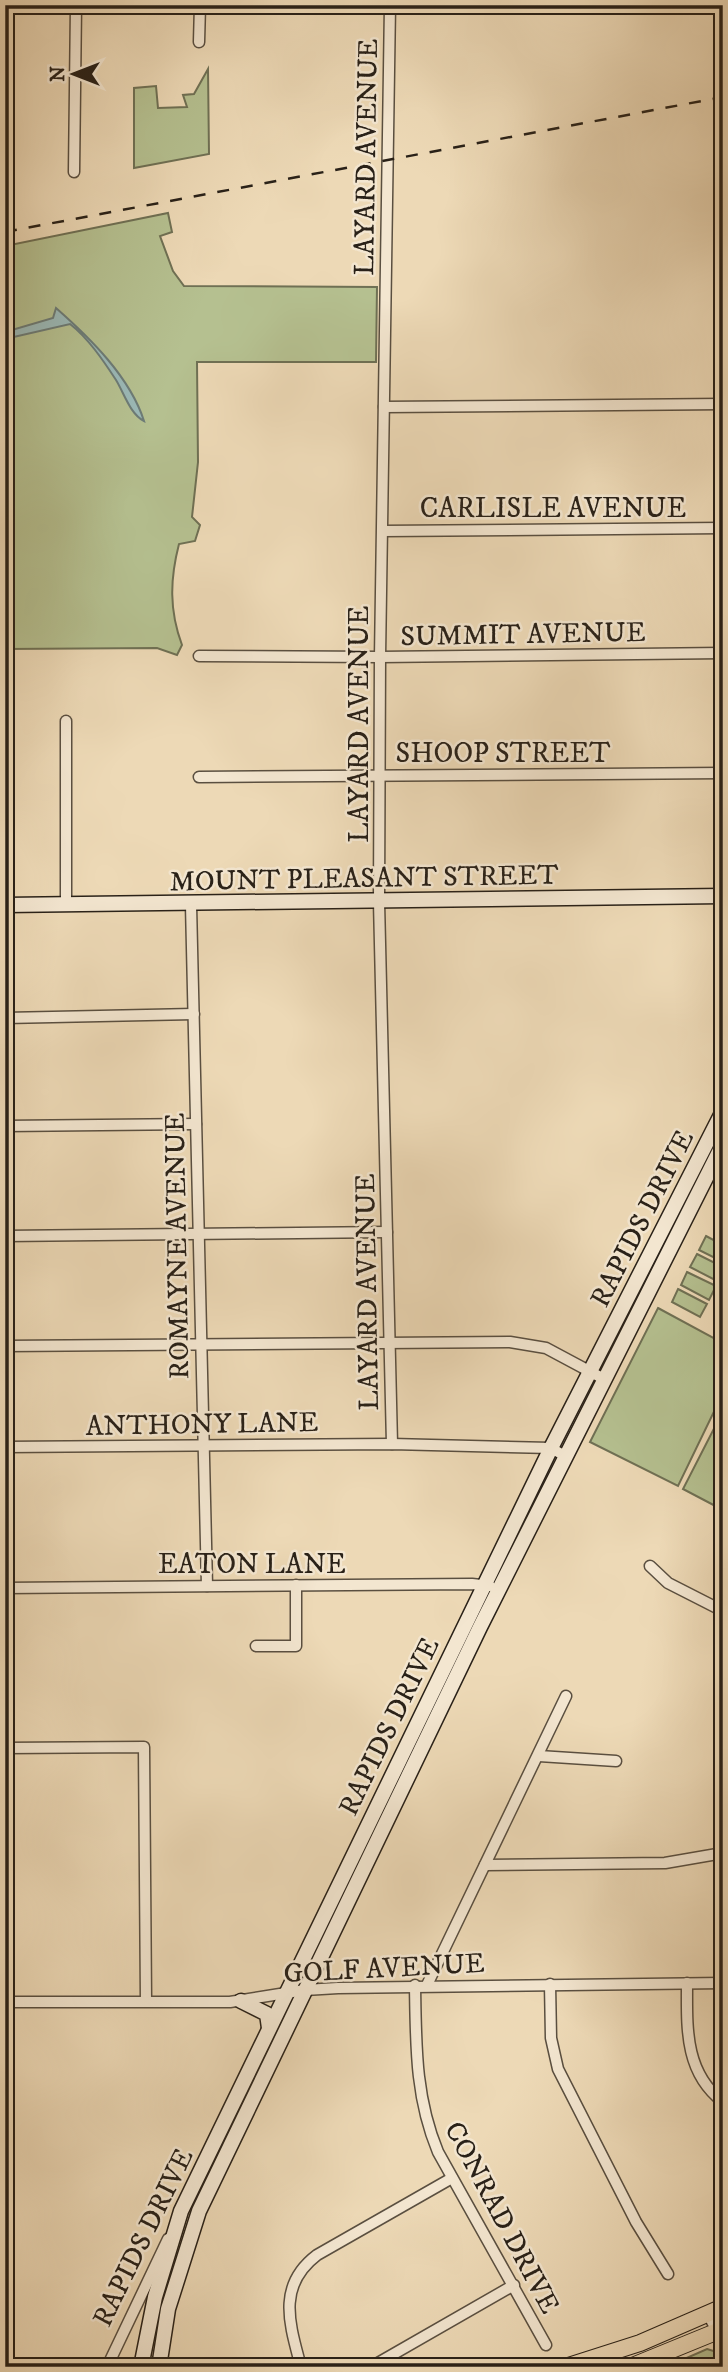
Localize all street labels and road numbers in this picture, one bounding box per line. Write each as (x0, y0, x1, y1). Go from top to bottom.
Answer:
street label: LAYARD AVENUE (347, 38, 386, 276)
street label: CARLISLE AVENUE (420, 491, 686, 526)
street label: LAYARD AVENUE (342, 605, 377, 843)
street label: SUMMIT AVENUE (400, 615, 646, 654)
street label: SHOOP STREET (396, 736, 610, 771)
street label: MOUNT PLEASANT STREET (169, 858, 559, 899)
street label: ROMAYNE AVENUE (158, 1112, 197, 1380)
street label: RAPIDS DRIVE (583, 1124, 702, 1313)
street label: LAYARD AVENUE (348, 1173, 387, 1411)
street label: ANTHONY LANE (85, 1405, 319, 1444)
street label: EATON LANE (158, 1547, 346, 1582)
street label: RAPIDS DRIVE (331, 1632, 448, 1822)
street label: GOLF AVENUE (283, 1946, 486, 1991)
street label: CONRAD DRIVE (436, 2116, 567, 2320)
street label: RAPIDS DRIVE (85, 2143, 202, 2333)

